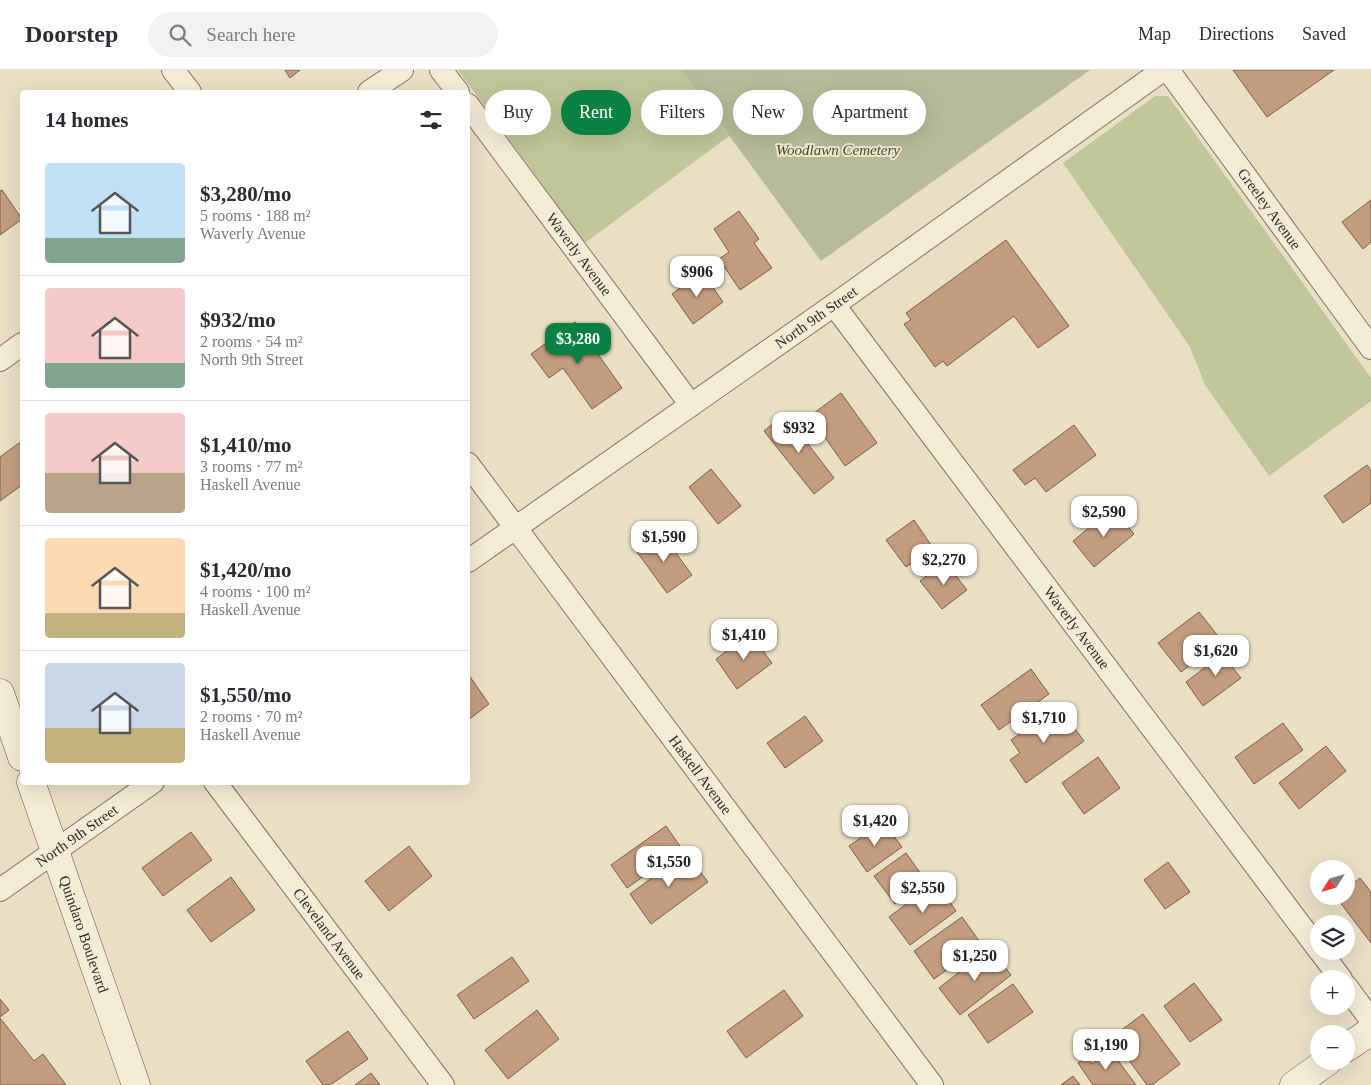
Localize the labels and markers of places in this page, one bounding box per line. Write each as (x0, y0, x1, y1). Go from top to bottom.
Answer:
pin: $906 (667, 256, 727, 298)
pin: $3,280 (537, 322, 619, 365)
pin: $932 (769, 412, 829, 454)
pin: $2,590 (1063, 496, 1145, 538)
pin: $1,590 (623, 520, 705, 563)
pin: $2,270 (903, 544, 985, 586)
pin: $1,410 (703, 618, 785, 661)
pin: $1,620 (1175, 634, 1257, 677)
pin: $1,710 (1003, 702, 1085, 744)
pin: $1,420 (834, 804, 916, 847)
pin: $1,550 (628, 846, 710, 888)
pin: $2,550 (882, 872, 964, 914)
pin: $1,250 (934, 940, 1016, 982)
pin: $1,190 (1065, 1028, 1147, 1071)

